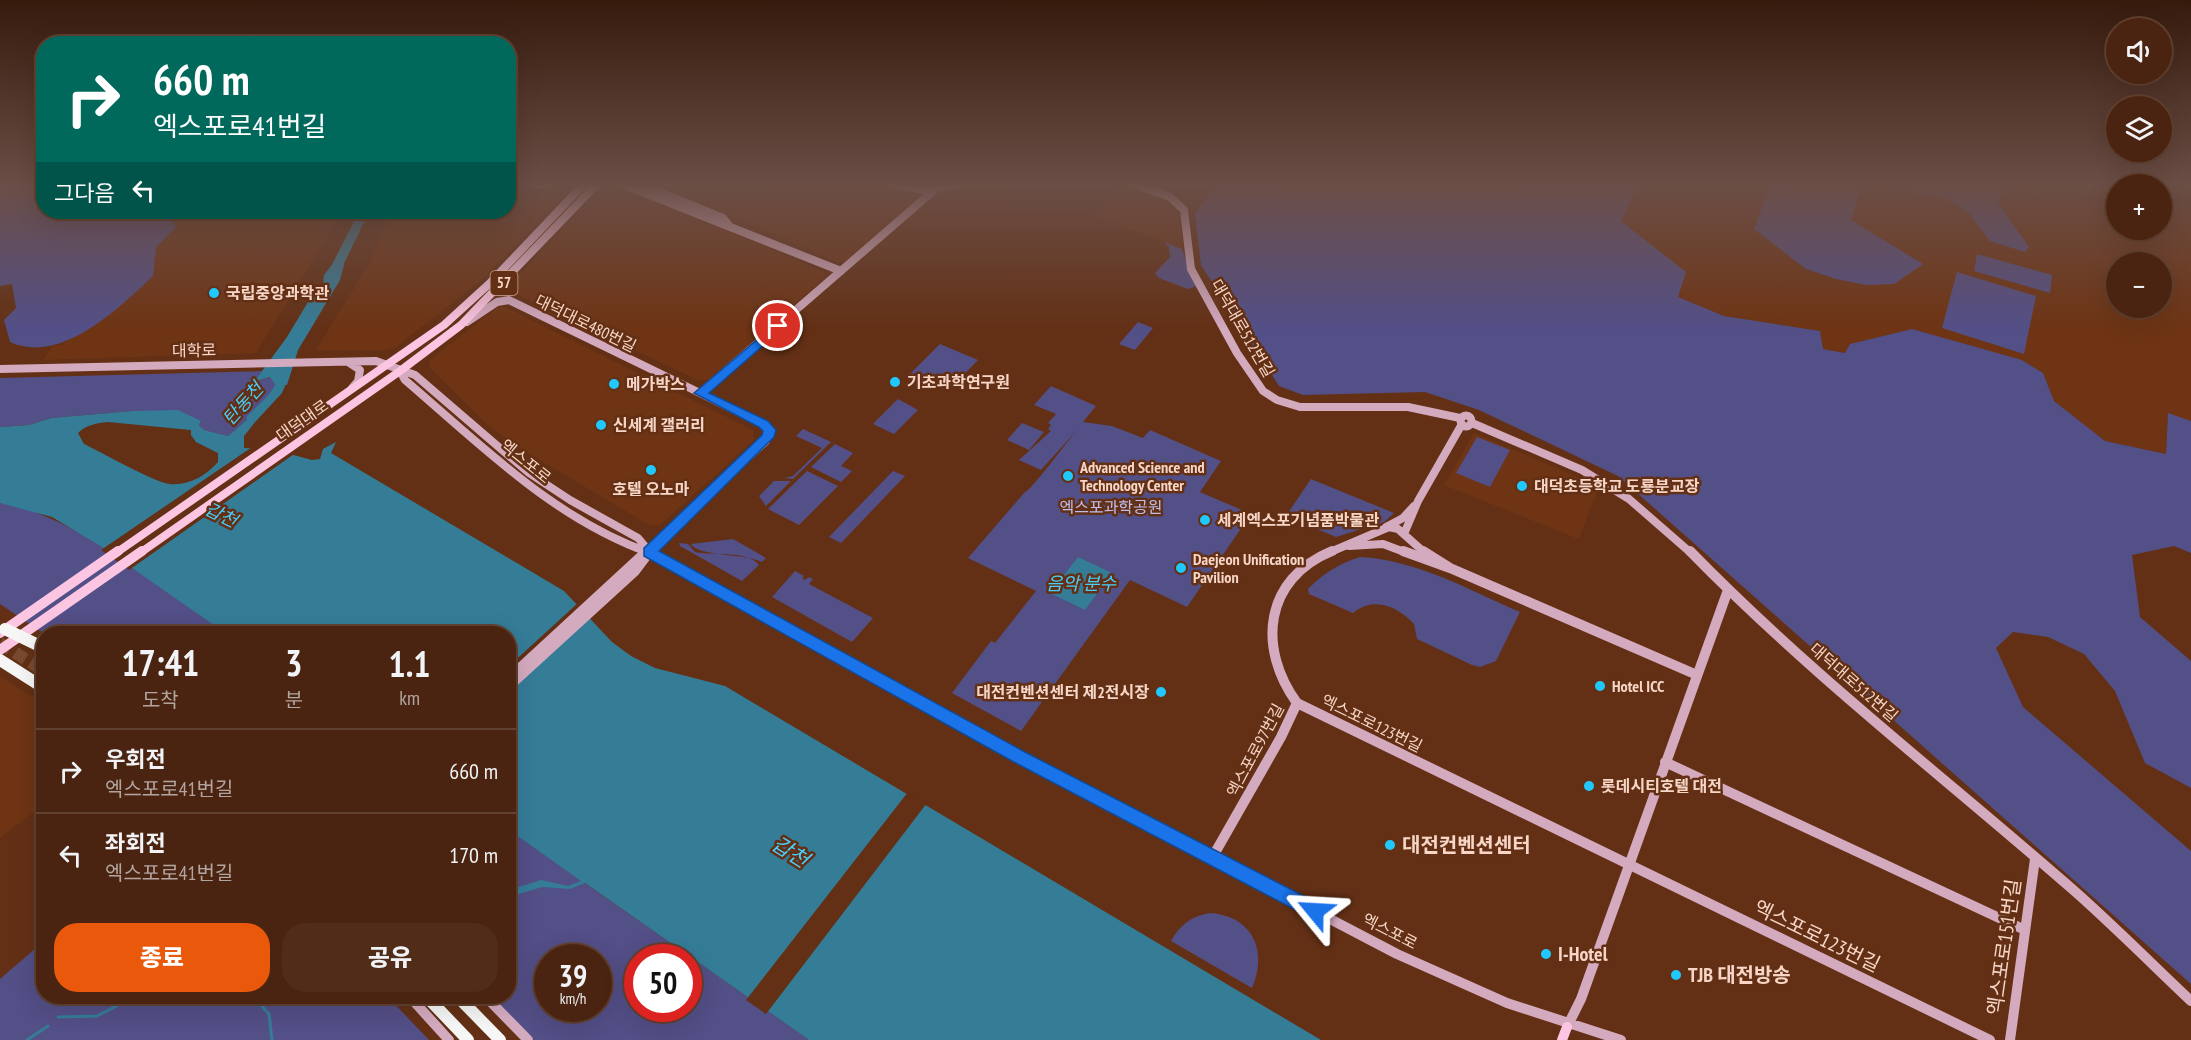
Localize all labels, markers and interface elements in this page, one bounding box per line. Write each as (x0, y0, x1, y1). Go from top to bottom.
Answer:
map controls (2106, 18, 2172, 318)
button: sound (2106, 18, 2172, 84)
text: 660 m (153, 52, 250, 107)
icon: right (54, 60, 132, 138)
button: layers (2106, 96, 2172, 162)
text: 엑스포로41번길 (153, 109, 326, 143)
icon: left (127, 174, 160, 207)
button: + (2106, 174, 2172, 240)
text: 그다음 (54, 179, 115, 207)
button: − (2106, 252, 2172, 318)
road number: 57 (490, 271, 518, 295)
street label: 대덕대로512번길 (1207, 275, 1279, 381)
place label: 국립중앙과학관 (226, 283, 329, 303)
marker: 국립중앙과학관 (207, 286, 221, 300)
street label: 대덕대로480번길 (532, 290, 640, 356)
pin (752, 300, 803, 351)
icon: arrive (761, 309, 794, 342)
street label: 대학로 (172, 340, 217, 360)
place label: 기초과학연구원 (907, 372, 1010, 392)
place label: 메가박스 (626, 374, 685, 394)
marker: 기초과학연구원 (888, 375, 902, 389)
water label: 탄동천 (217, 376, 269, 430)
marker: 메가박스 (607, 377, 621, 391)
street label: 대덕대로 (272, 395, 332, 445)
place label: 신세계 갤러리 (613, 415, 705, 435)
marker: 신세계 갤러리 (594, 418, 608, 432)
street label: 엑스포로 (497, 435, 555, 487)
place label: Advanced Science and Technology Center (1079, 457, 1205, 495)
marker: 호텔 오노마 (644, 463, 658, 477)
marker: Advanced Science and Technology Center (1061, 469, 1075, 483)
place label: 대덕초등학교 도룡분교장 (1534, 476, 1699, 496)
place label: 호텔 오노마 (613, 479, 690, 499)
marker: 대덕초등학교 도룡분교장 (1515, 479, 1529, 493)
water label: 갑천 (201, 497, 243, 533)
park label: 엑스포과학공원 (1059, 497, 1163, 517)
place label: 세계엑스포기념품박물관 (1217, 510, 1379, 530)
marker: 세계엑스포기념품박물관 (1198, 513, 1212, 527)
place label: Daejeon Unification Pavilion (1193, 549, 1304, 587)
marker: Daejeon Unification Pavilion (1174, 561, 1188, 575)
water label: 음악 분수 (1046, 572, 1117, 595)
street label: 대덕대로512번길 (1806, 638, 1902, 726)
text: 17:41 (121, 639, 199, 686)
text: 3 (285, 639, 303, 686)
text: 1.1 (389, 640, 431, 687)
place label: Hotel ICC (1612, 676, 1665, 696)
marker: Hotel ICC (1593, 679, 1607, 693)
place label: 대전컨벤션센터 제2전시장 (976, 682, 1149, 702)
text: km (399, 685, 420, 711)
marker: 대전컨벤션센터 제2전시장 (1154, 685, 1168, 699)
text: 도착 (142, 687, 179, 713)
text: 분 (285, 687, 303, 713)
street label: 엑스포로123번길 (1318, 690, 1426, 756)
street label: 엑스포로97번길 (1222, 700, 1288, 800)
text: 우회전 (105, 745, 166, 773)
icon: right (54, 755, 87, 788)
text: 660 m (449, 757, 498, 785)
text: 엑스포로41번길 (105, 776, 233, 802)
place label: 롯데시티호텔 대전 (1601, 776, 1722, 796)
marker: 롯데시티호텔 대전 (1582, 779, 1596, 793)
text: 좌회전 (105, 829, 166, 857)
water label: 갑천 (767, 830, 816, 875)
place label: 대전컨벤션센터 (1402, 832, 1531, 858)
marker: 대전컨벤션센터 (1383, 838, 1397, 852)
icon: left (54, 839, 87, 872)
text: 170 m (449, 841, 498, 869)
text: 엑스포로41번길 (105, 860, 233, 886)
street label: 엑스포로151번길 (1982, 877, 2026, 1017)
position arrow (1283, 879, 1347, 943)
street label: 엑스포로123번길 (1750, 894, 1884, 978)
street label: 엑스포로 (1359, 909, 1421, 953)
button: 종료 (54, 923, 270, 992)
button: 공유 (282, 923, 498, 992)
place label: I-Hotel (1558, 941, 1608, 967)
speed limit sign: 50 (624, 944, 702, 1022)
marker: I-Hotel (1539, 947, 1553, 961)
text: 39 (559, 956, 587, 995)
place label: TJB 대전방송 (1688, 962, 1791, 988)
marker: TJB 대전방송 (1669, 968, 1683, 982)
text: km/h (560, 989, 586, 1008)

